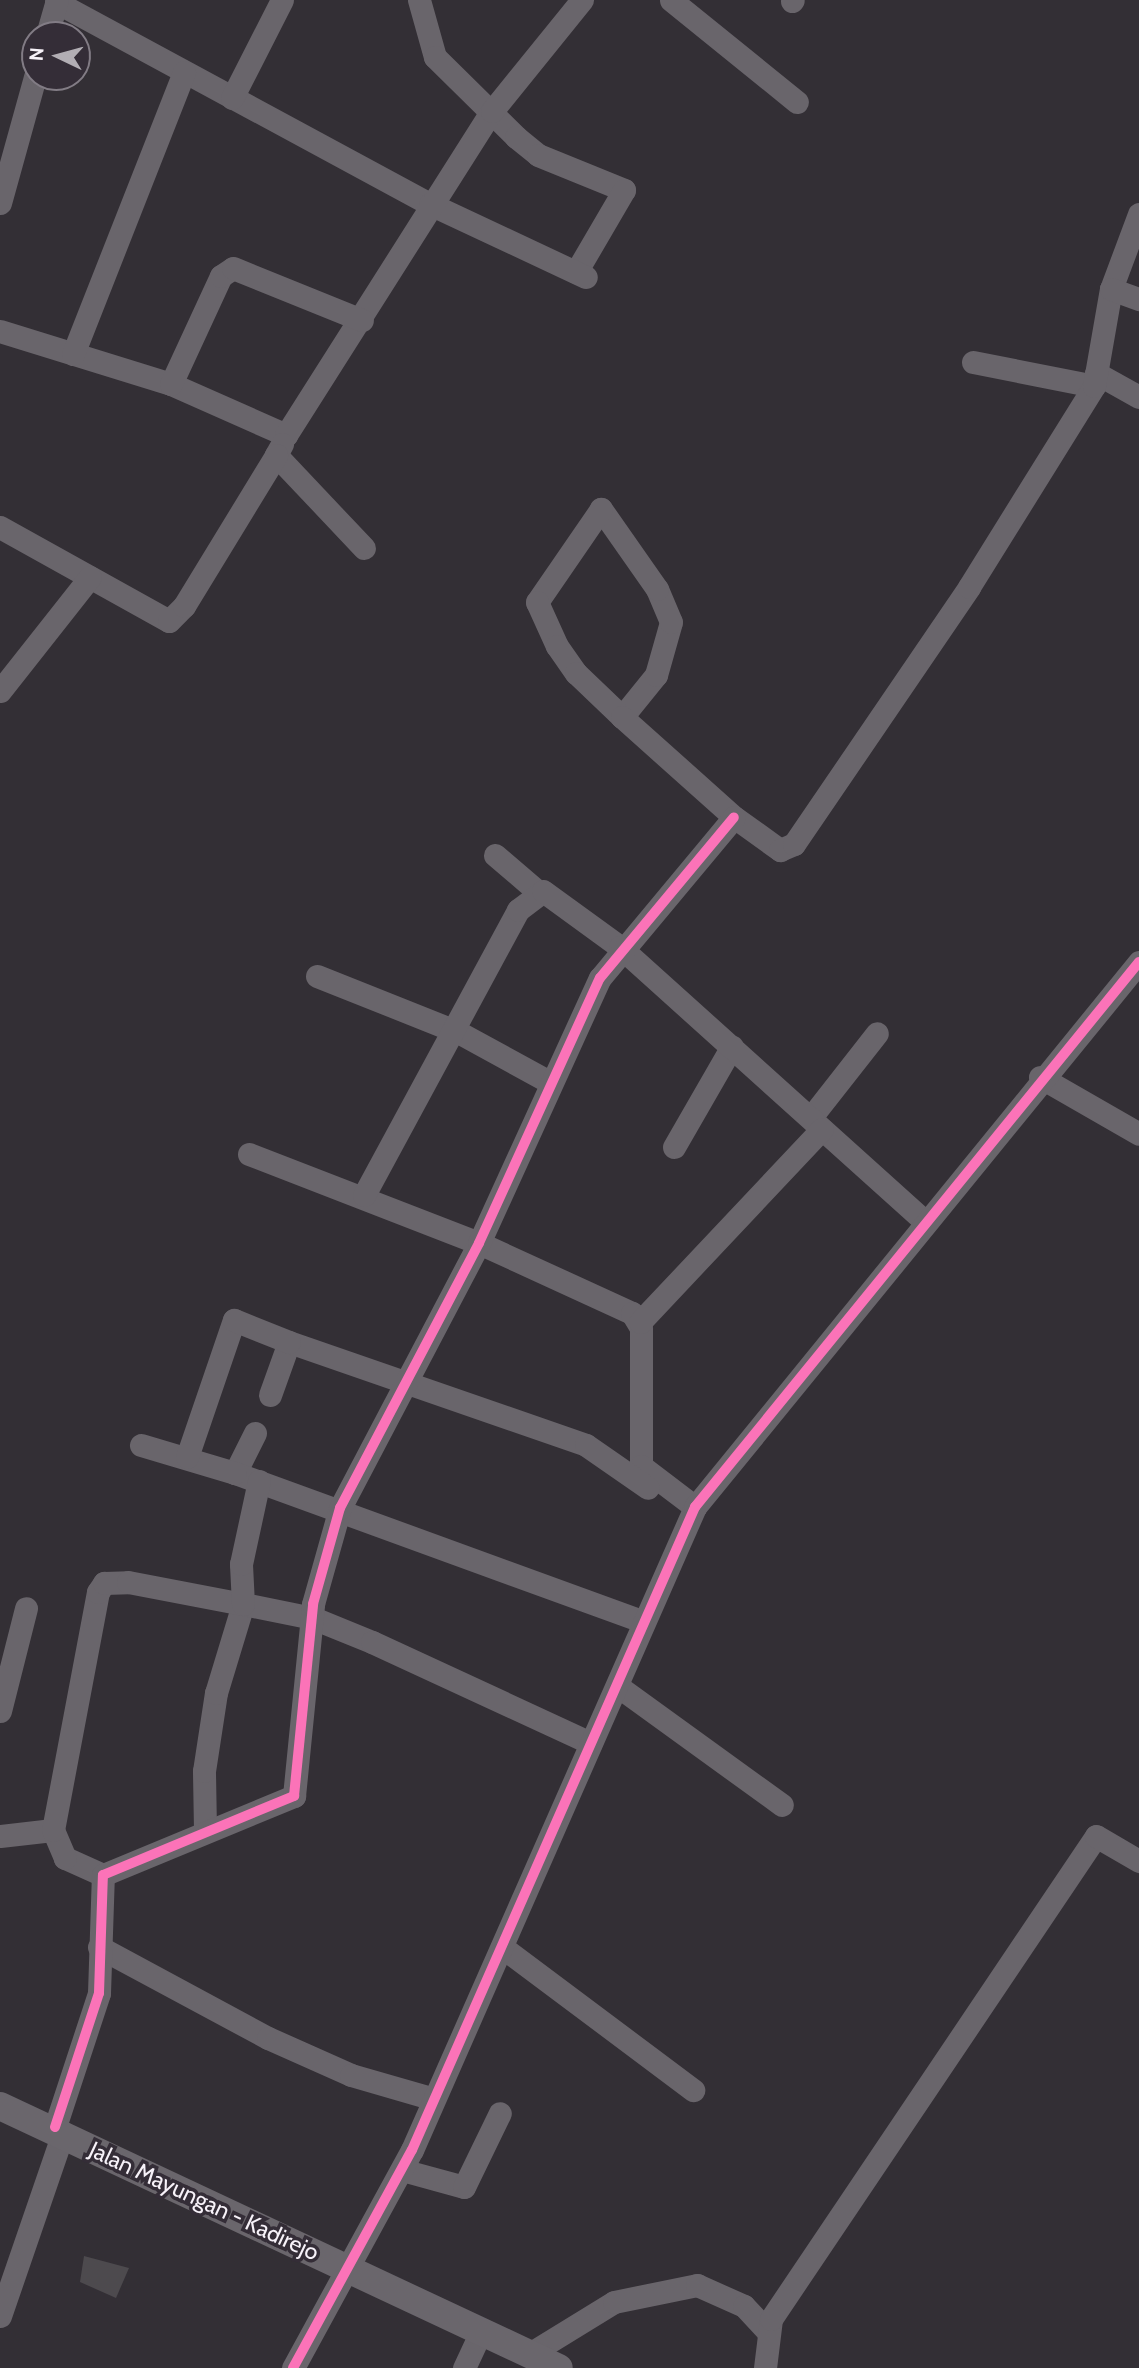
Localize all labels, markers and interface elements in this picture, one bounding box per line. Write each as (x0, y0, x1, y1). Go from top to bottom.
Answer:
north arrow (21, 21, 91, 91)
text: N (25, 47, 49, 62)
street label: Jalan Mayungan - Kadirejo (85, 2136, 323, 2266)

